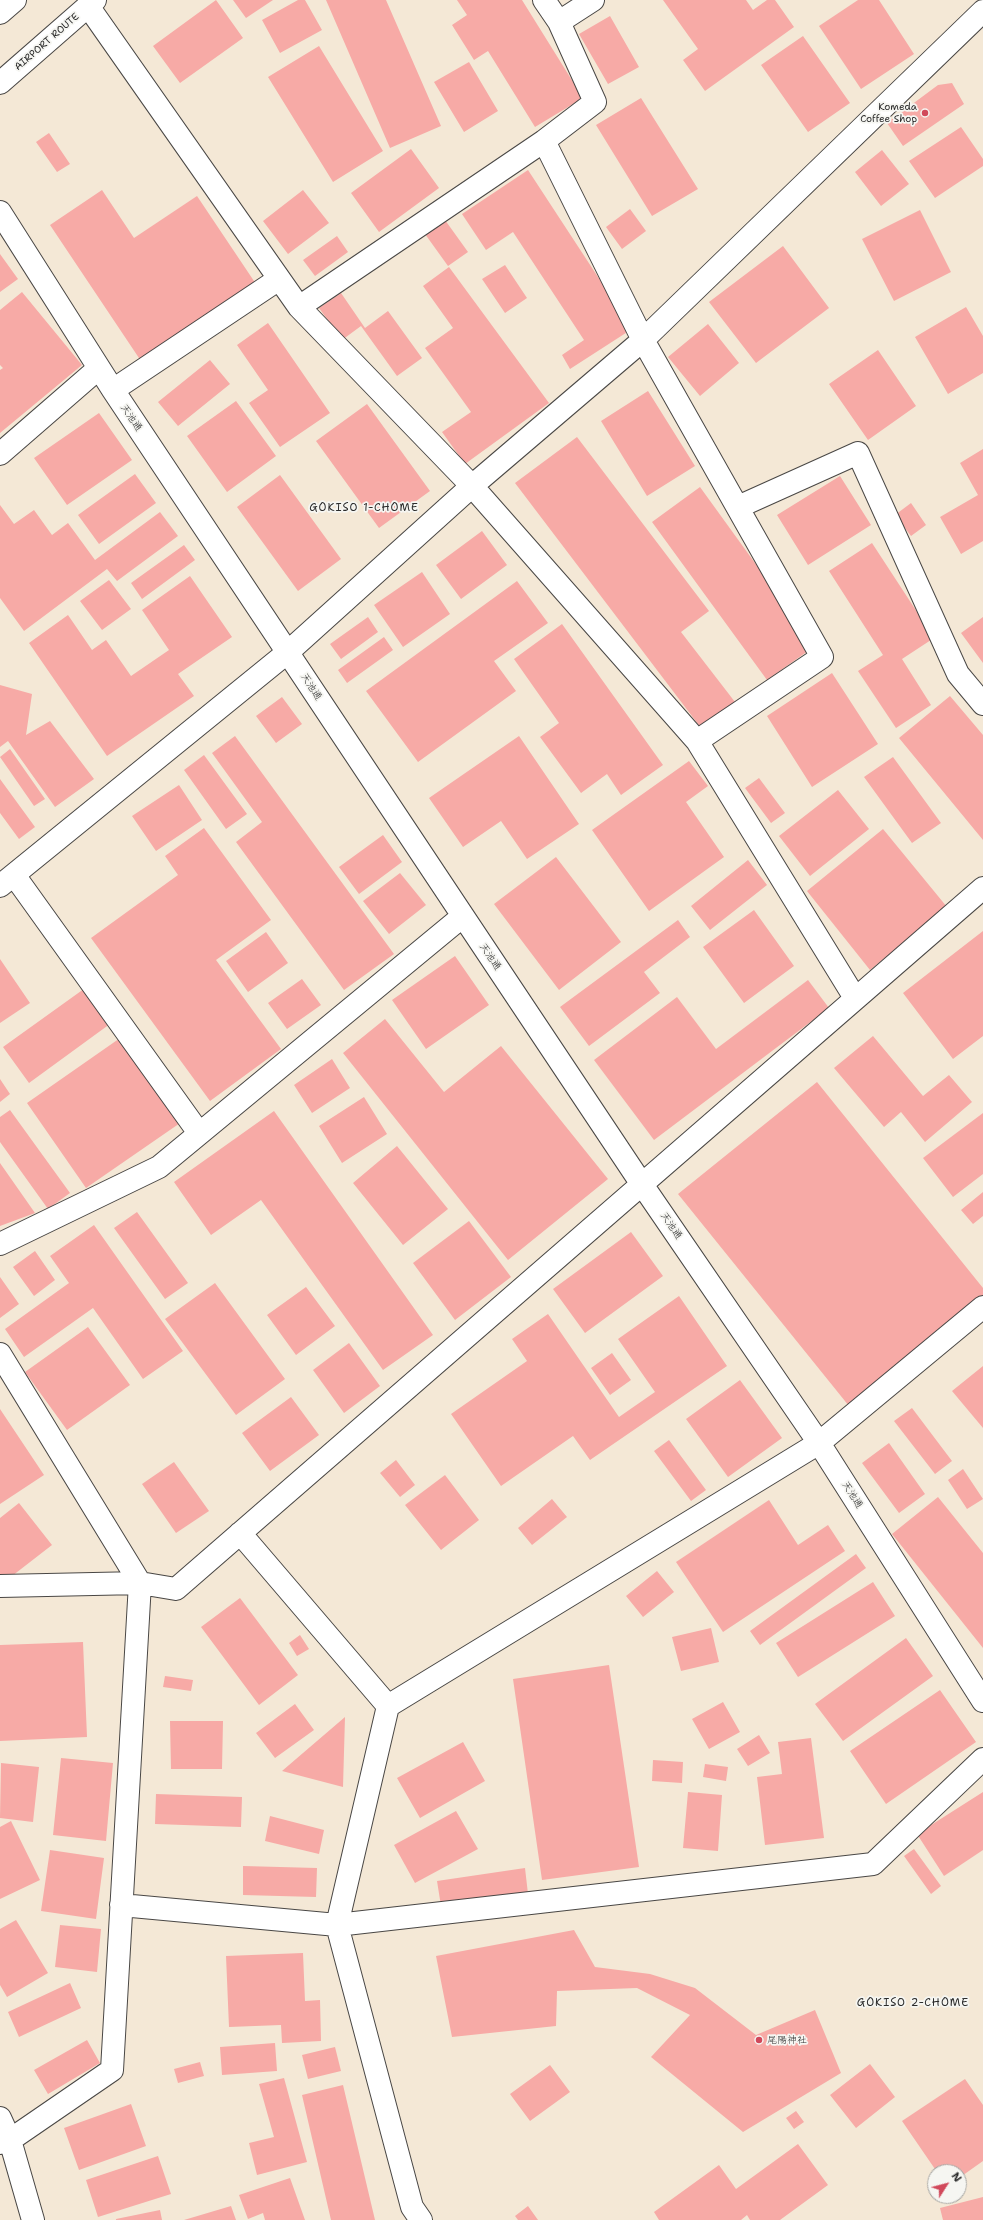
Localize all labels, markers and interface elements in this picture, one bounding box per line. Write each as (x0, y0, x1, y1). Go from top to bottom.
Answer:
street label: AIRPORT ROUTE (12, 11, 82, 73)
place label: Komeda Coffee Shop (860, 101, 917, 124)
marker: Komeda Coffee Shop (920, 108, 930, 118)
street label: 天池通 (118, 402, 144, 434)
district label: GOKISO 1-CHOME (309, 501, 419, 515)
street label: 天池通 (298, 671, 324, 703)
street label: 天池通 (477, 941, 503, 973)
street label: 天池通 (658, 1210, 684, 1242)
street label: 天池通 (839, 1479, 865, 1511)
district label: GOKISO 2-CHOME (857, 1996, 969, 2010)
place label: 尾陽神社 (767, 2034, 807, 2046)
marker: 尾陽神社 (754, 2035, 764, 2045)
north arrow (927, 2164, 967, 2204)
text: N (948, 2169, 965, 2185)

